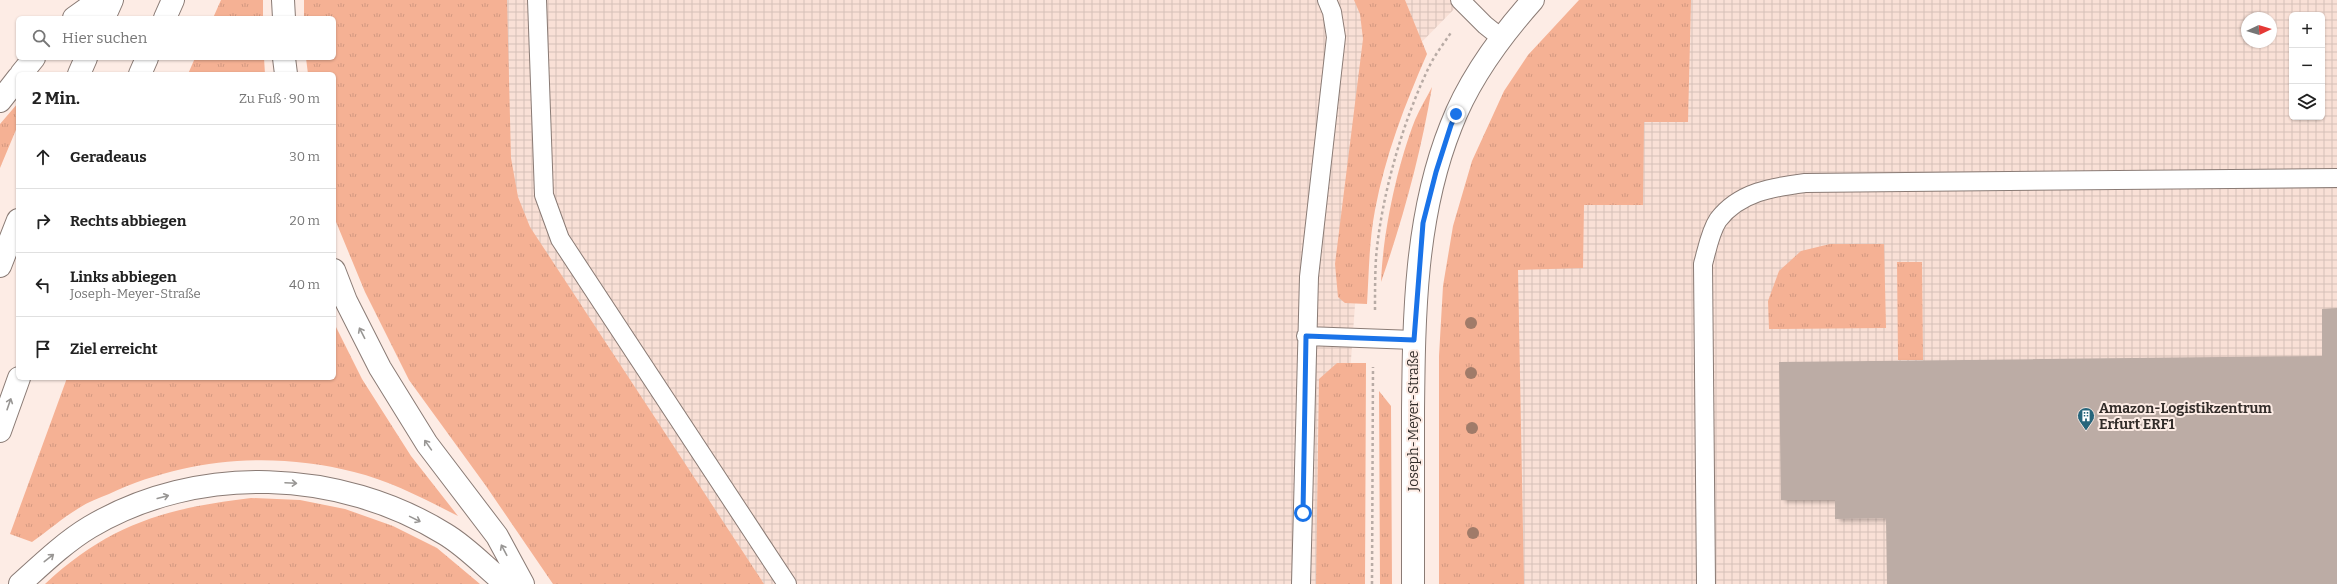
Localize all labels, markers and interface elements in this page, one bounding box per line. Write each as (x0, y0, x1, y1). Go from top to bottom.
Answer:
north arrow (2241, 12, 2277, 48)
map controls (2289, 12, 2325, 120)
button: + (2289, 12, 2325, 48)
search box (16, 16, 336, 60)
icon: search (30, 27, 52, 49)
text: Hier suchen (62, 29, 147, 47)
button: − (2289, 48, 2325, 84)
button: layers (2289, 84, 2325, 120)
text: 2 Min. (32, 88, 80, 109)
text: Zu Fuß · 90 m (239, 91, 320, 106)
route end (1447, 105, 1465, 123)
icon: ahead (32, 146, 54, 168)
text: Geradeaus (70, 148, 147, 166)
text: 30 m (289, 149, 320, 164)
icon: right (32, 210, 54, 232)
text: Rechts abbiegen (70, 212, 186, 230)
text: 20 m (290, 213, 320, 228)
text: Links abbiegen (70, 268, 177, 286)
icon: left (32, 274, 54, 296)
text: 40 m (289, 277, 320, 292)
text: Joseph-Meyer-Straße (70, 286, 201, 301)
one-way arrow (358, 327, 365, 339)
icon: arrive (32, 338, 54, 360)
text: Ziel erreicht (70, 340, 158, 358)
street label: Joseph-Meyer-Straße (1405, 351, 1422, 492)
one-way arrow (6, 399, 14, 411)
place label: Amazon-Logistikzentrum Erfurt ERF1 (2099, 400, 2272, 433)
building icon: Amazon-Logistikzentrum Erfurt ERF1 (2076, 406, 2096, 431)
one-way arrow (424, 439, 432, 450)
one-way arrow (284, 479, 297, 487)
one-way arrow (156, 493, 169, 500)
route start (1294, 504, 1312, 522)
one-way arrow (409, 516, 421, 523)
one-way arrow (500, 544, 508, 556)
one-way arrow (43, 553, 54, 562)

